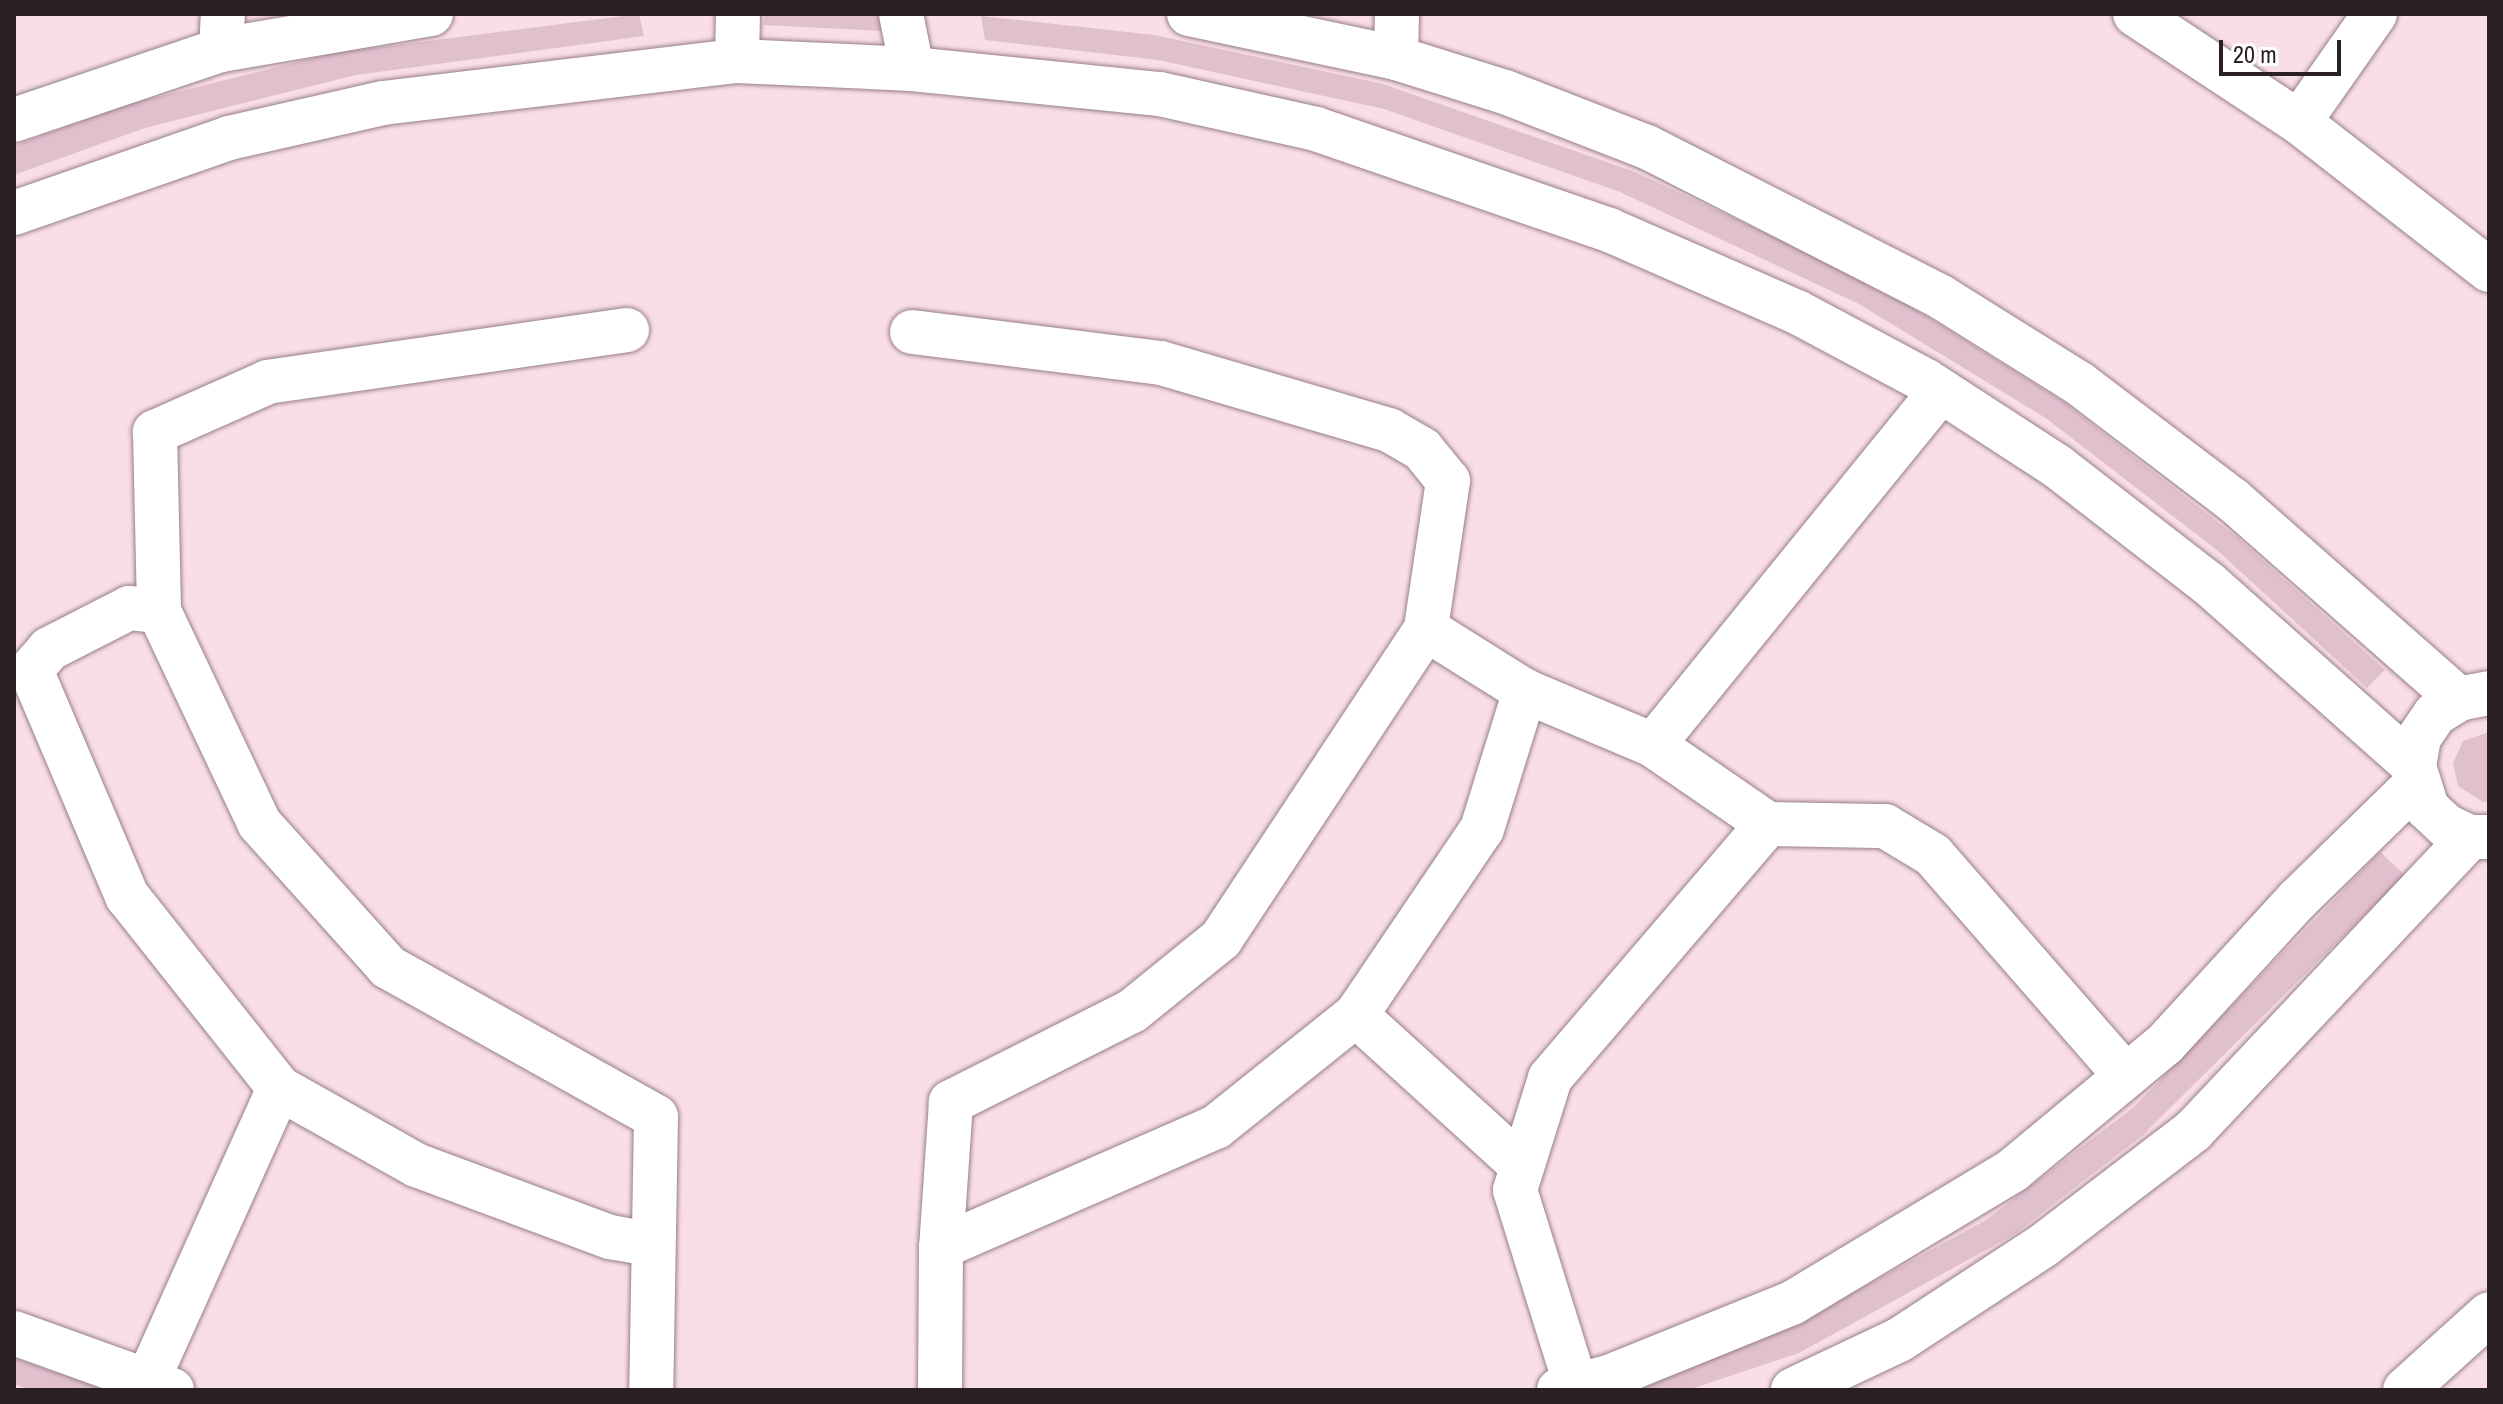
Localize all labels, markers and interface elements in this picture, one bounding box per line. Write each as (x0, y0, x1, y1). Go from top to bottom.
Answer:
scale bar (2223, 24, 2345, 74)
text: 20 m (2233, 38, 2277, 70)

